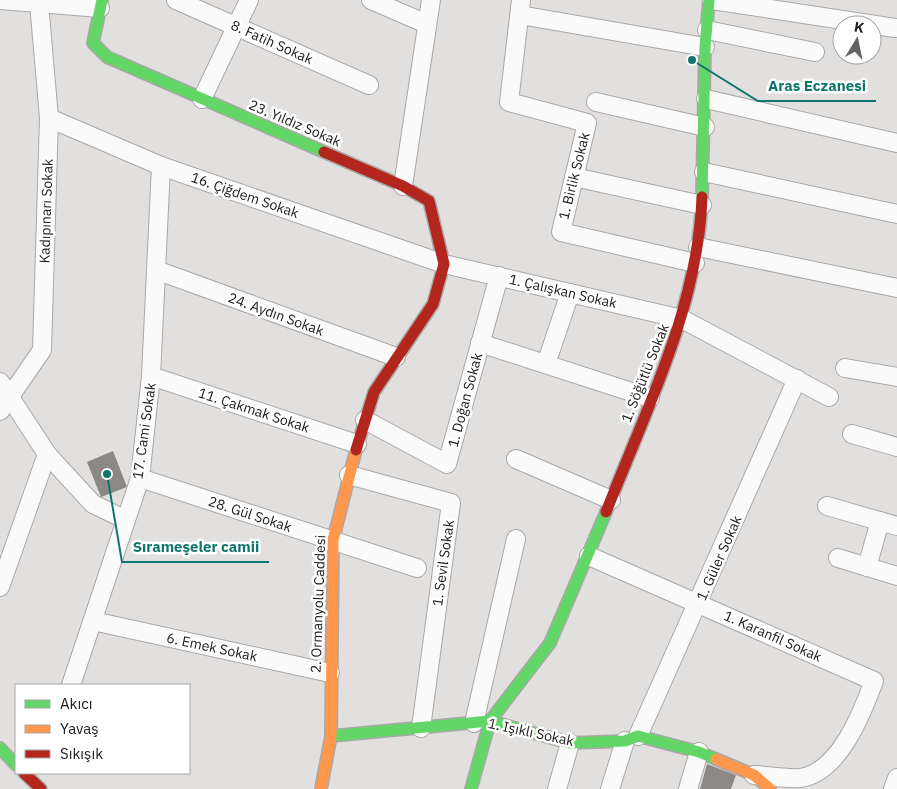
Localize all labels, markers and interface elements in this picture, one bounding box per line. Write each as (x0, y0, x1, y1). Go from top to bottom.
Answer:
north arrow (832, 15, 882, 65)
street label: 8. Fatih Sokak (228, 16, 316, 68)
text: K (853, 17, 866, 37)
callout: Aras Eczanesi (758, 71, 876, 101)
text: Aras Eczanesi (768, 76, 866, 95)
street label: 23. Yıldız Sokak (246, 95, 344, 151)
street label: 1. Birlik Sokak (554, 130, 594, 222)
street label: Kadıpınarı Sokak (35, 158, 57, 264)
street label: 16. Çiğdem Sokak (189, 168, 302, 222)
street label: 1. Çalışkan Sokak (507, 270, 619, 312)
street label: 24. Aydın Sokak (226, 288, 327, 340)
street label: 1. Söğütlü Sokak (617, 320, 673, 425)
street label: 1. Doğan Sokak (444, 350, 486, 449)
street label: 17. Cami Sokak (128, 381, 160, 480)
street label: 11. Çakmak Sokak (196, 384, 313, 437)
street label: 28. Gül Sokak (206, 492, 295, 536)
street label: 1. Güler Sokak (692, 512, 746, 603)
street label: 1. Sevil Sokak (428, 518, 458, 607)
callout: Sırameşeler camii (122, 532, 269, 562)
street label: 2. Ormanyolu Caddesi (307, 535, 329, 673)
text: Sırameşeler camii (133, 537, 259, 556)
street label: 1. Karanfil Sokak (721, 606, 825, 666)
street label: 6. Emek Sokak (165, 629, 260, 666)
legend (15, 684, 190, 774)
text: Akıcı (60, 694, 93, 713)
street label: 1. Işıklı Sokak (486, 714, 576, 750)
text: Yavaş (60, 719, 99, 738)
text: Sıkışık (60, 744, 103, 763)

